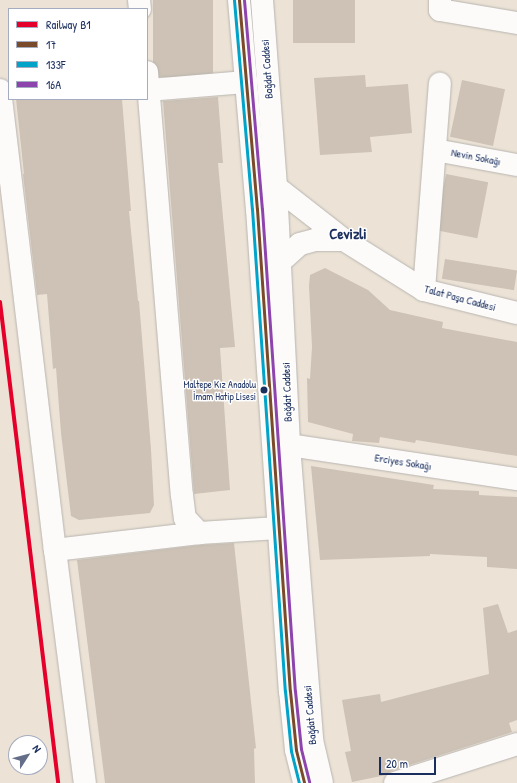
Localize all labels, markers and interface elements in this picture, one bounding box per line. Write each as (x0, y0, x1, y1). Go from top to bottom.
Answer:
legend (8, 8, 148, 100)
text: Railway B1 (46, 16, 91, 33)
text: 17 (46, 36, 56, 53)
street label: Bağdat Caddesi (258, 39, 276, 99)
text: 133F (46, 56, 66, 73)
text: 16A (46, 76, 61, 93)
street label: Nevin Sokağı (450, 146, 502, 168)
district label: Cevizli (329, 225, 367, 243)
street label: Talat Paşa Caddesi (423, 282, 497, 314)
street label: Bağdat Caddesi (279, 362, 295, 422)
place label: Maltepe Kız Anadolu İmam Hatip Lisesi (184, 378, 256, 402)
marker: Maltepe Kız Anadolu İmam Hatip Lisesi (259, 385, 269, 395)
street label: Erciyes Sokağı (374, 451, 432, 473)
street label: Bağdat Caddesi (301, 685, 319, 745)
north arrow (8, 735, 48, 775)
text: N (30, 742, 44, 755)
scale bar (381, 749, 438, 775)
text: 20 m (386, 755, 408, 772)

